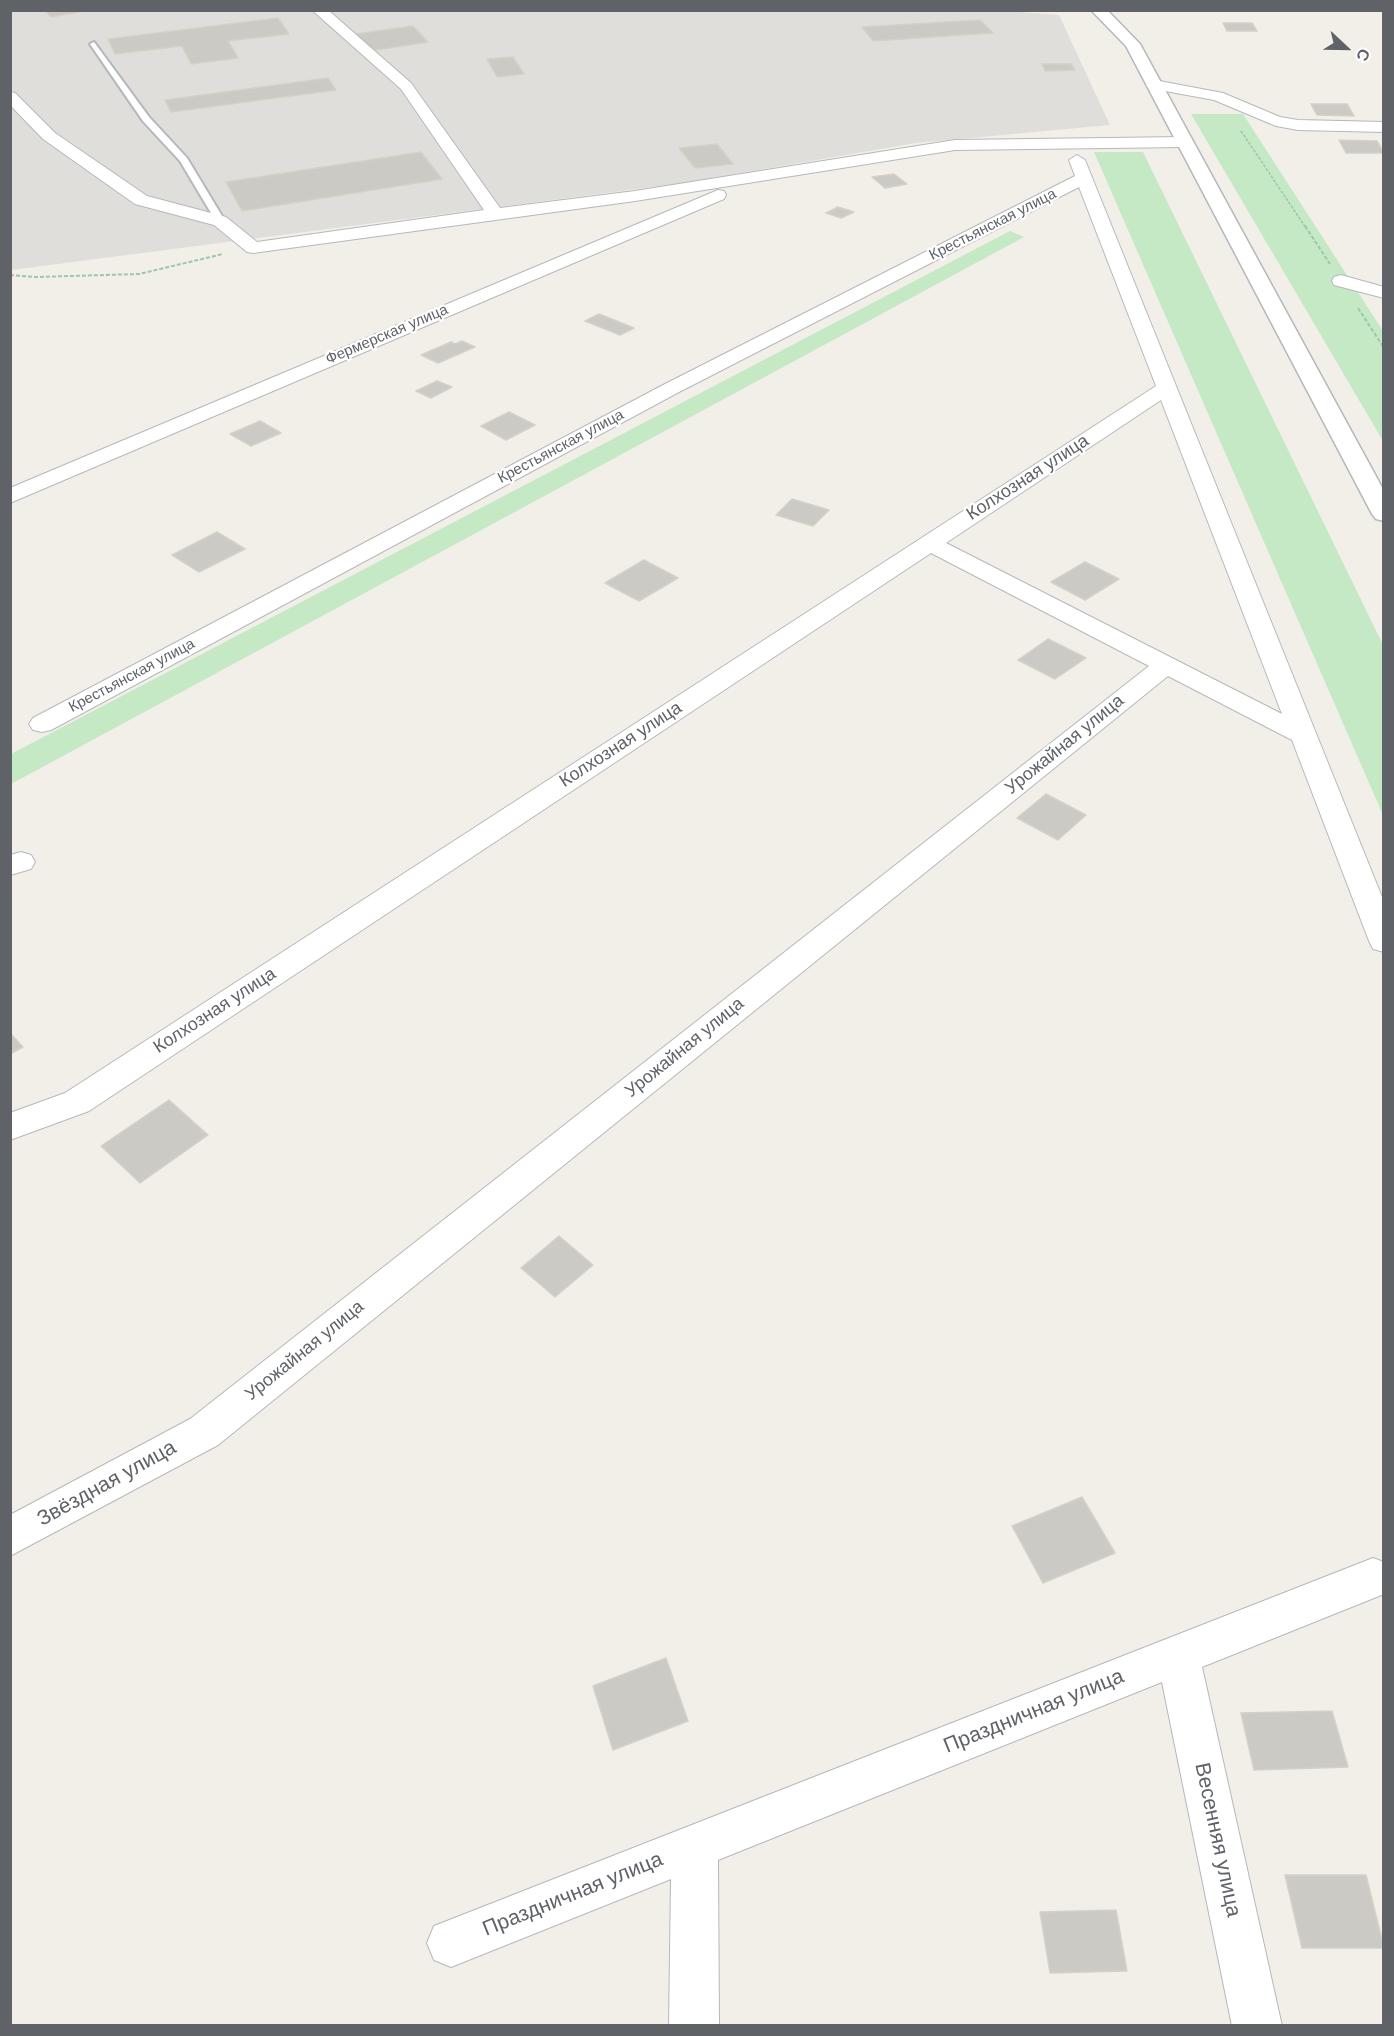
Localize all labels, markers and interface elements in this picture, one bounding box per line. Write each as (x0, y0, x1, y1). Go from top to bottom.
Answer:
north arrow (1316, 18, 1376, 78)
text: С (1351, 46, 1375, 64)
street label: Крестьянская улица (927, 185, 1059, 265)
street label: Фермерская улица (323, 301, 451, 369)
street label: Крестьянская улица (495, 406, 627, 488)
street label: Колхозная улица (963, 430, 1093, 526)
street label: Крестьянская улица (66, 635, 198, 717)
street label: Урожайная улица (1001, 691, 1129, 799)
street label: Колхозная улица (556, 697, 686, 793)
street label: Колхозная улица (150, 963, 280, 1059)
street label: Урожайная улица (621, 994, 749, 1102)
street label: Урожайная улица (241, 1297, 369, 1405)
street label: Звёздная улица (33, 1435, 181, 1533)
street label: Праздничная улица (940, 1664, 1128, 1760)
street label: Весенняя улица (1188, 1761, 1246, 1919)
street label: Праздничная улица (479, 1847, 667, 1943)

